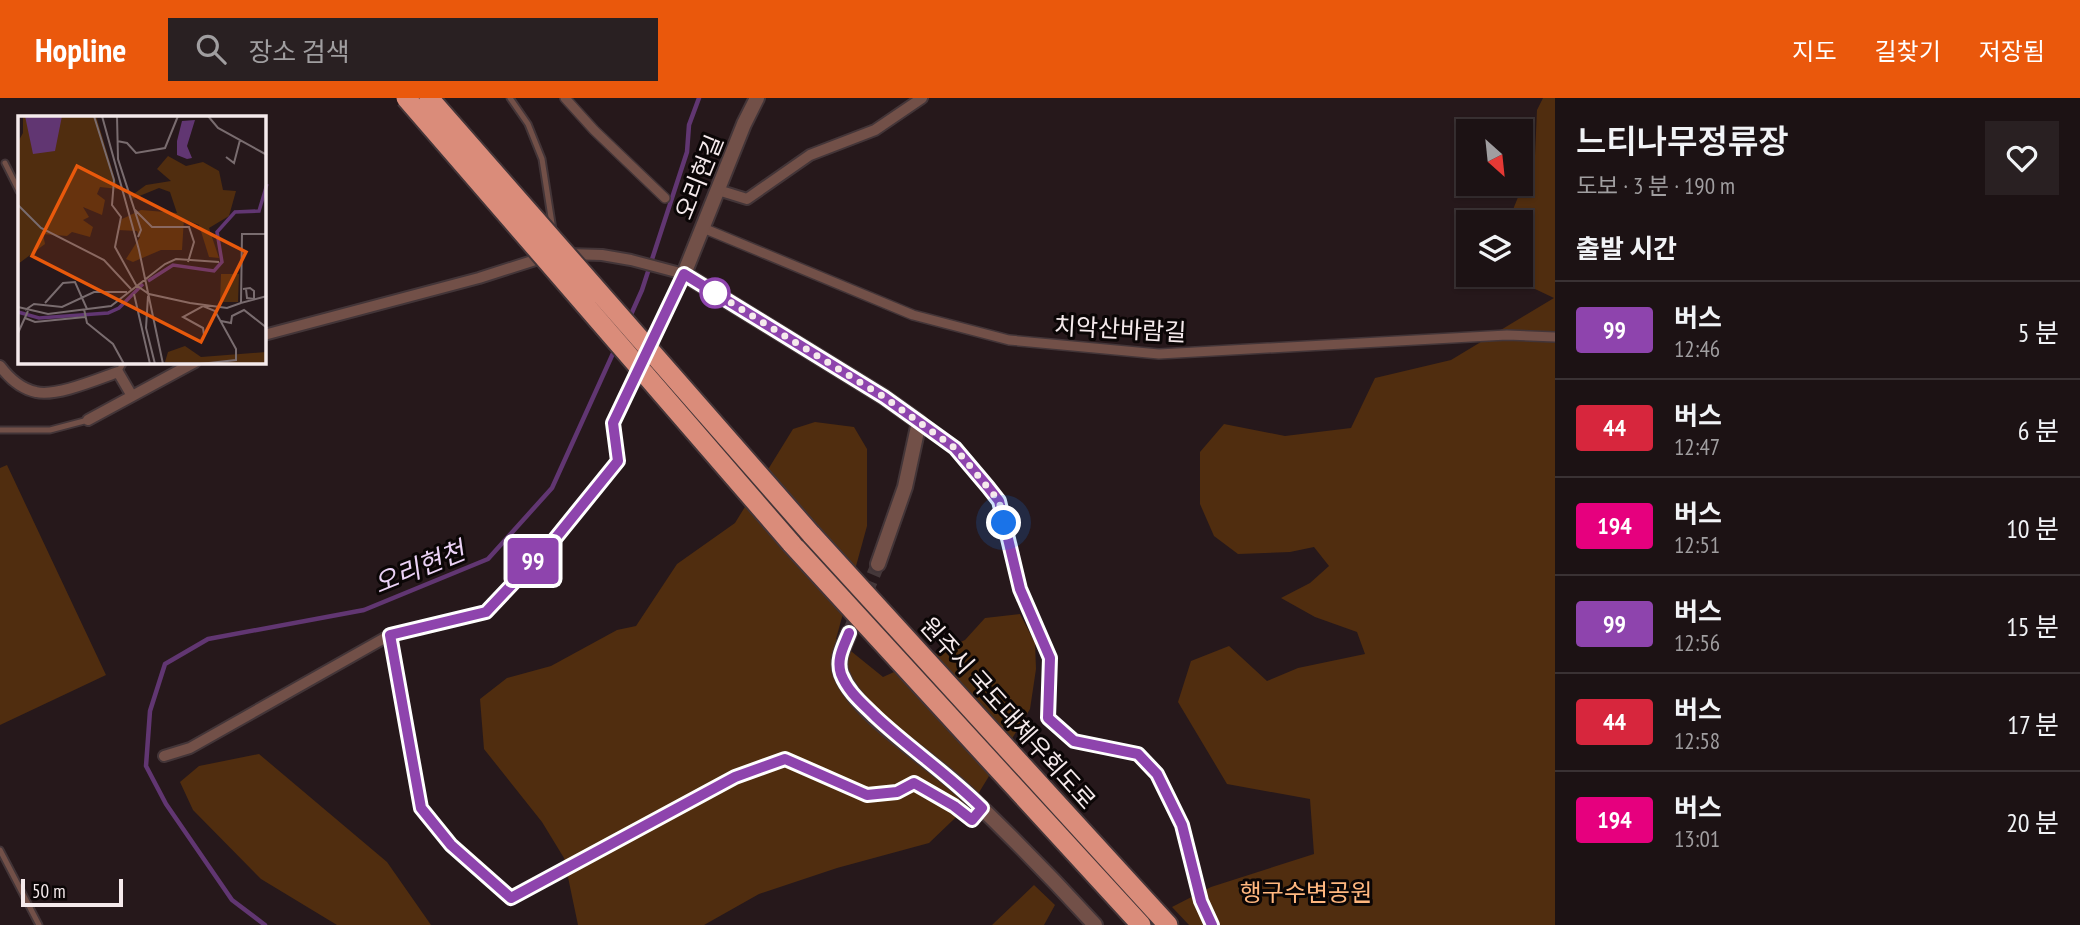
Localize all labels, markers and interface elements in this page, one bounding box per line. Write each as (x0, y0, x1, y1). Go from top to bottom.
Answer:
search box (168, 18, 658, 81)
text: Hopline (35, 28, 126, 71)
icon: search (192, 30, 230, 68)
text: 장소 검색 (248, 35, 350, 68)
text: 지도 (1792, 36, 1837, 67)
text: 길찾기 (1875, 36, 1941, 67)
text: 저장됨 (1979, 36, 2045, 67)
inset map (18, 116, 266, 364)
north arrow (1456, 119, 1533, 196)
map controls (1456, 119, 1533, 287)
text: 느티나무정류장 (1576, 119, 1789, 162)
button: heart (1985, 121, 2059, 195)
street label: 오리현길 (668, 130, 730, 224)
text: 도보 · 3 분 · 190 m (1576, 171, 1735, 200)
button: layers (1456, 210, 1533, 287)
text: 출발 시간 (1576, 232, 1677, 265)
unlabelled marker (700, 278, 730, 308)
text: 버스 (1674, 301, 1722, 334)
street label: 치악산바람길 (1053, 310, 1187, 348)
text: 99 (1603, 314, 1626, 345)
text: 5 분 (2018, 316, 2059, 349)
text: 12:46 (1674, 334, 1720, 363)
text: 버스 (1674, 399, 1722, 432)
text: 44 (1603, 412, 1626, 443)
text: 6 분 (2018, 414, 2059, 447)
text: 12:47 (1674, 432, 1720, 461)
text: 버스 (1674, 497, 1722, 530)
your location (986, 505, 1021, 540)
text: 194 (1597, 510, 1632, 541)
text: 10 분 (2006, 512, 2059, 545)
text: 12:51 (1674, 530, 1720, 559)
water label: 오리현천 (368, 533, 472, 600)
line badge: 99 (502, 538, 564, 584)
text: 99 (522, 545, 544, 576)
text: 버스 (1674, 595, 1722, 628)
text: 99 (1603, 608, 1626, 639)
street label: 원주시 국도대체우회도로 (914, 610, 1102, 816)
text: 15 분 (2006, 610, 2059, 643)
text: 12:56 (1674, 628, 1720, 657)
text: 버스 (1674, 693, 1722, 726)
text: 44 (1603, 706, 1626, 737)
text: 17 분 (2007, 708, 2059, 741)
text: 12:58 (1674, 726, 1720, 755)
text: 버스 (1674, 791, 1722, 824)
text: 194 (1597, 804, 1632, 835)
text: 20 분 (2006, 806, 2059, 839)
text: 13:01 (1674, 824, 1720, 853)
scale bar (21, 876, 122, 908)
park label: 행구수변공원 (1240, 877, 1372, 908)
text: 50 m (32, 879, 66, 903)

